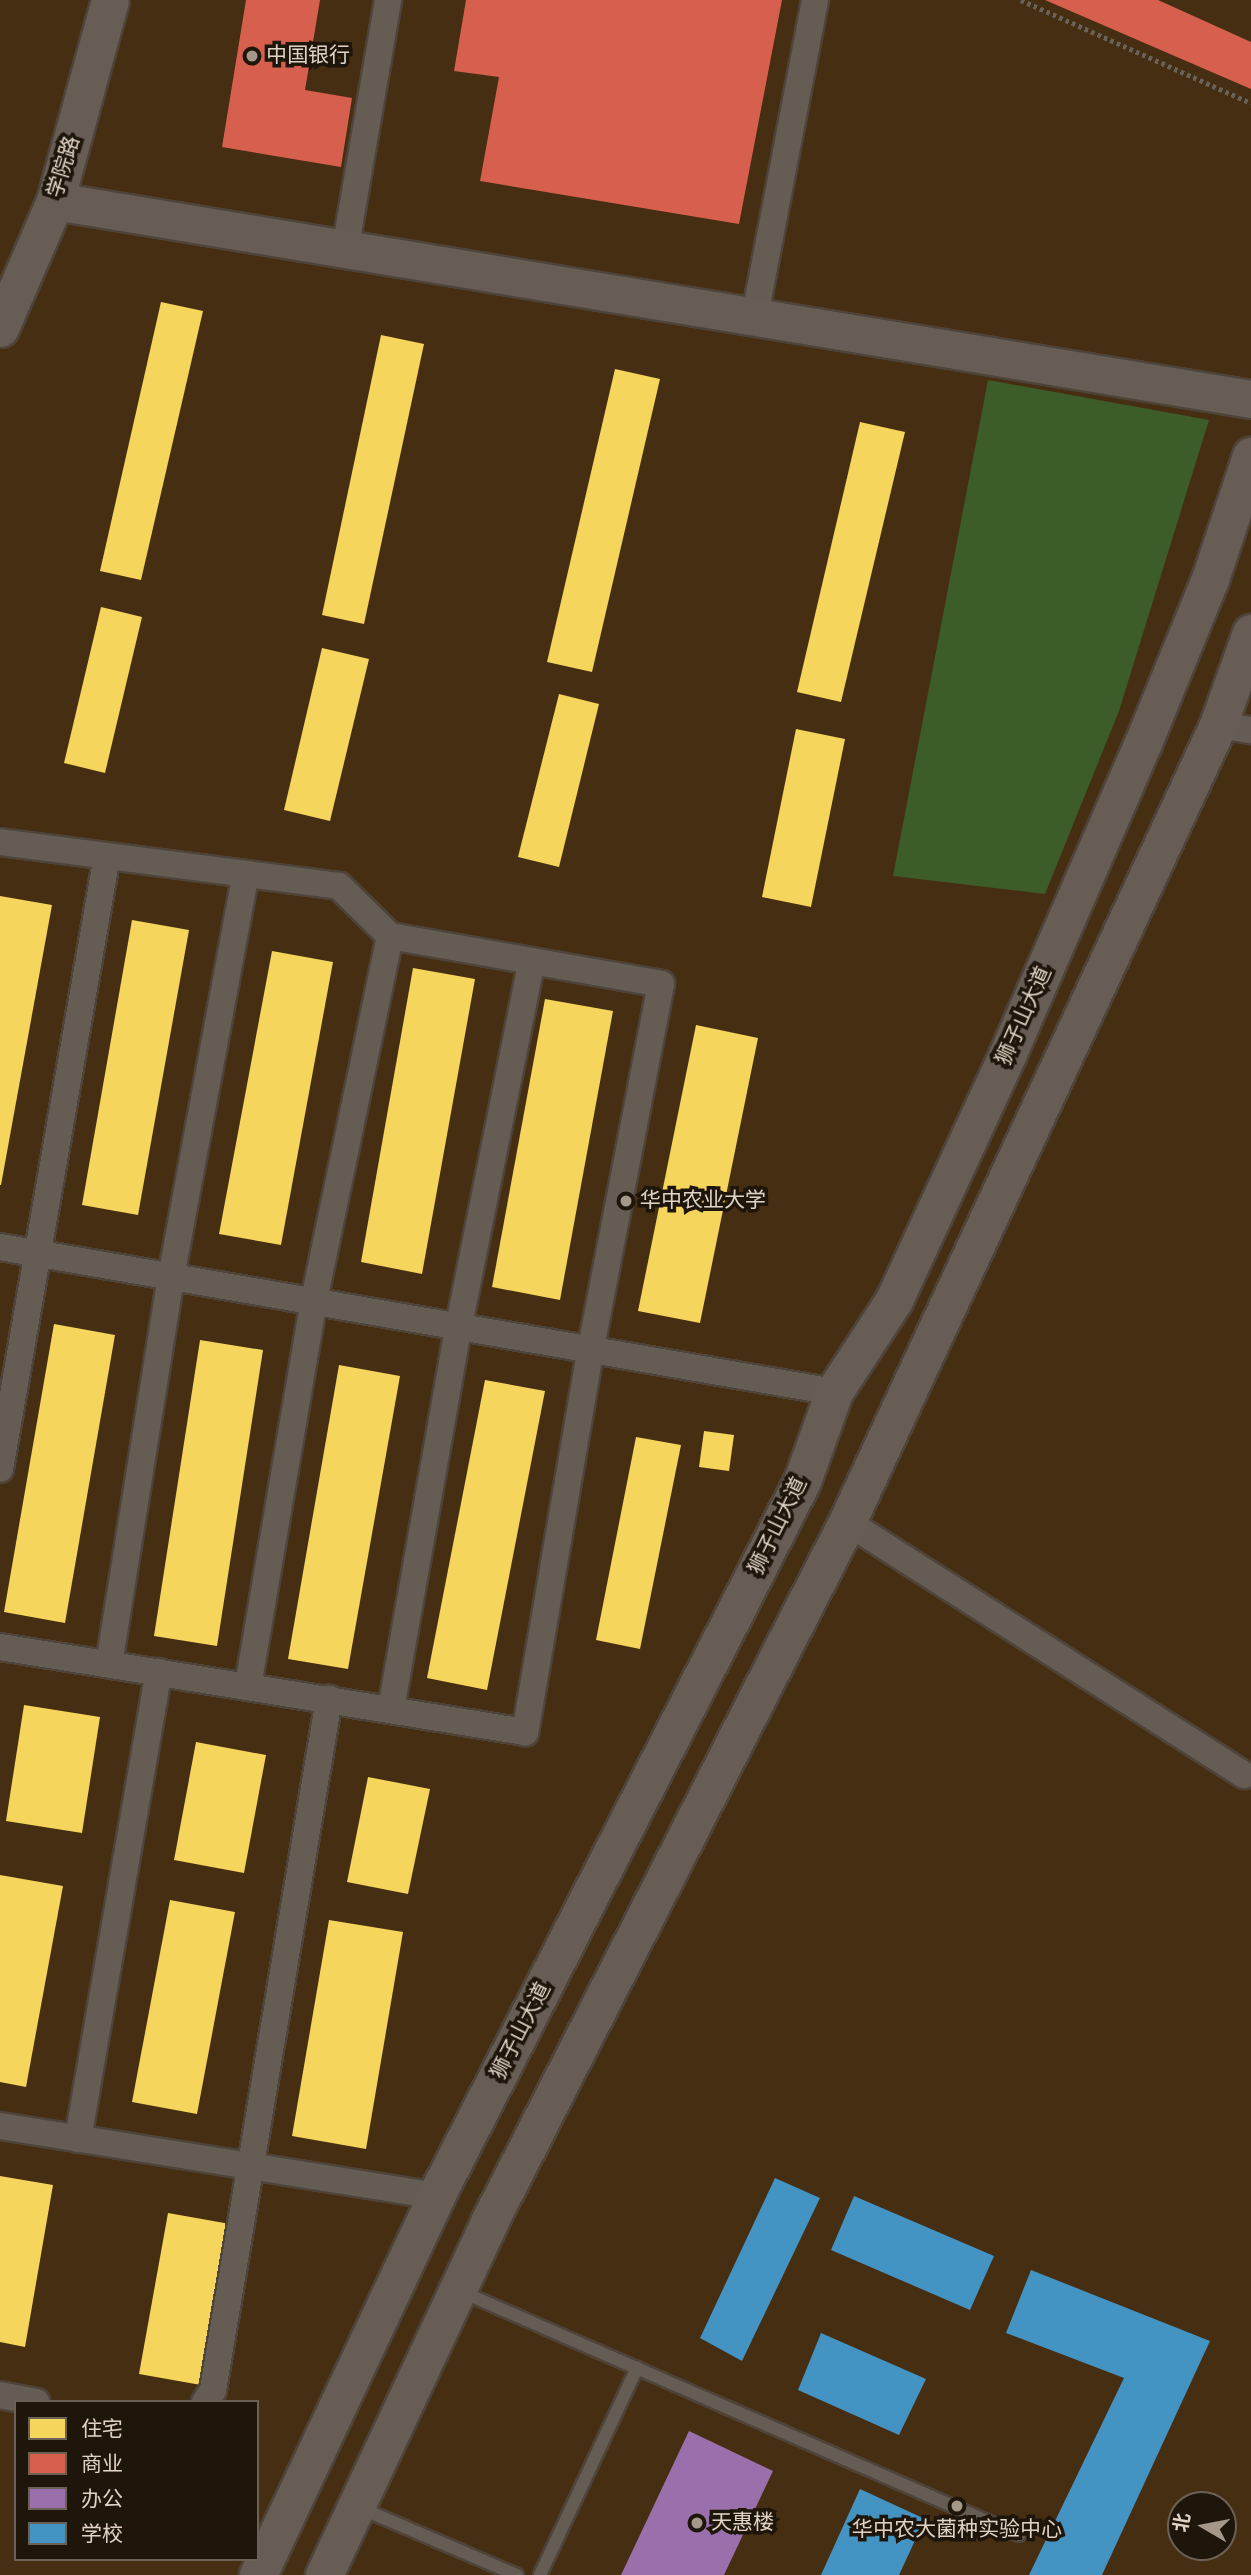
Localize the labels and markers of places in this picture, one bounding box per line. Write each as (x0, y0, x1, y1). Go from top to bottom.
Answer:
place label: 中国银行 (266, 43, 350, 69)
marker: 中国银行 (244, 48, 260, 64)
place label: 华中农业大学 (640, 1188, 766, 1214)
marker: 华中农业大学 (618, 1193, 634, 1209)
marker: 华中农大菌种实验中心 (949, 2498, 965, 2514)
place label: 天惠楼 (711, 2510, 774, 2536)
marker: 天惠楼 (689, 2515, 705, 2531)
place label: 华中农大菌种实验中心 (852, 2517, 1062, 2543)

